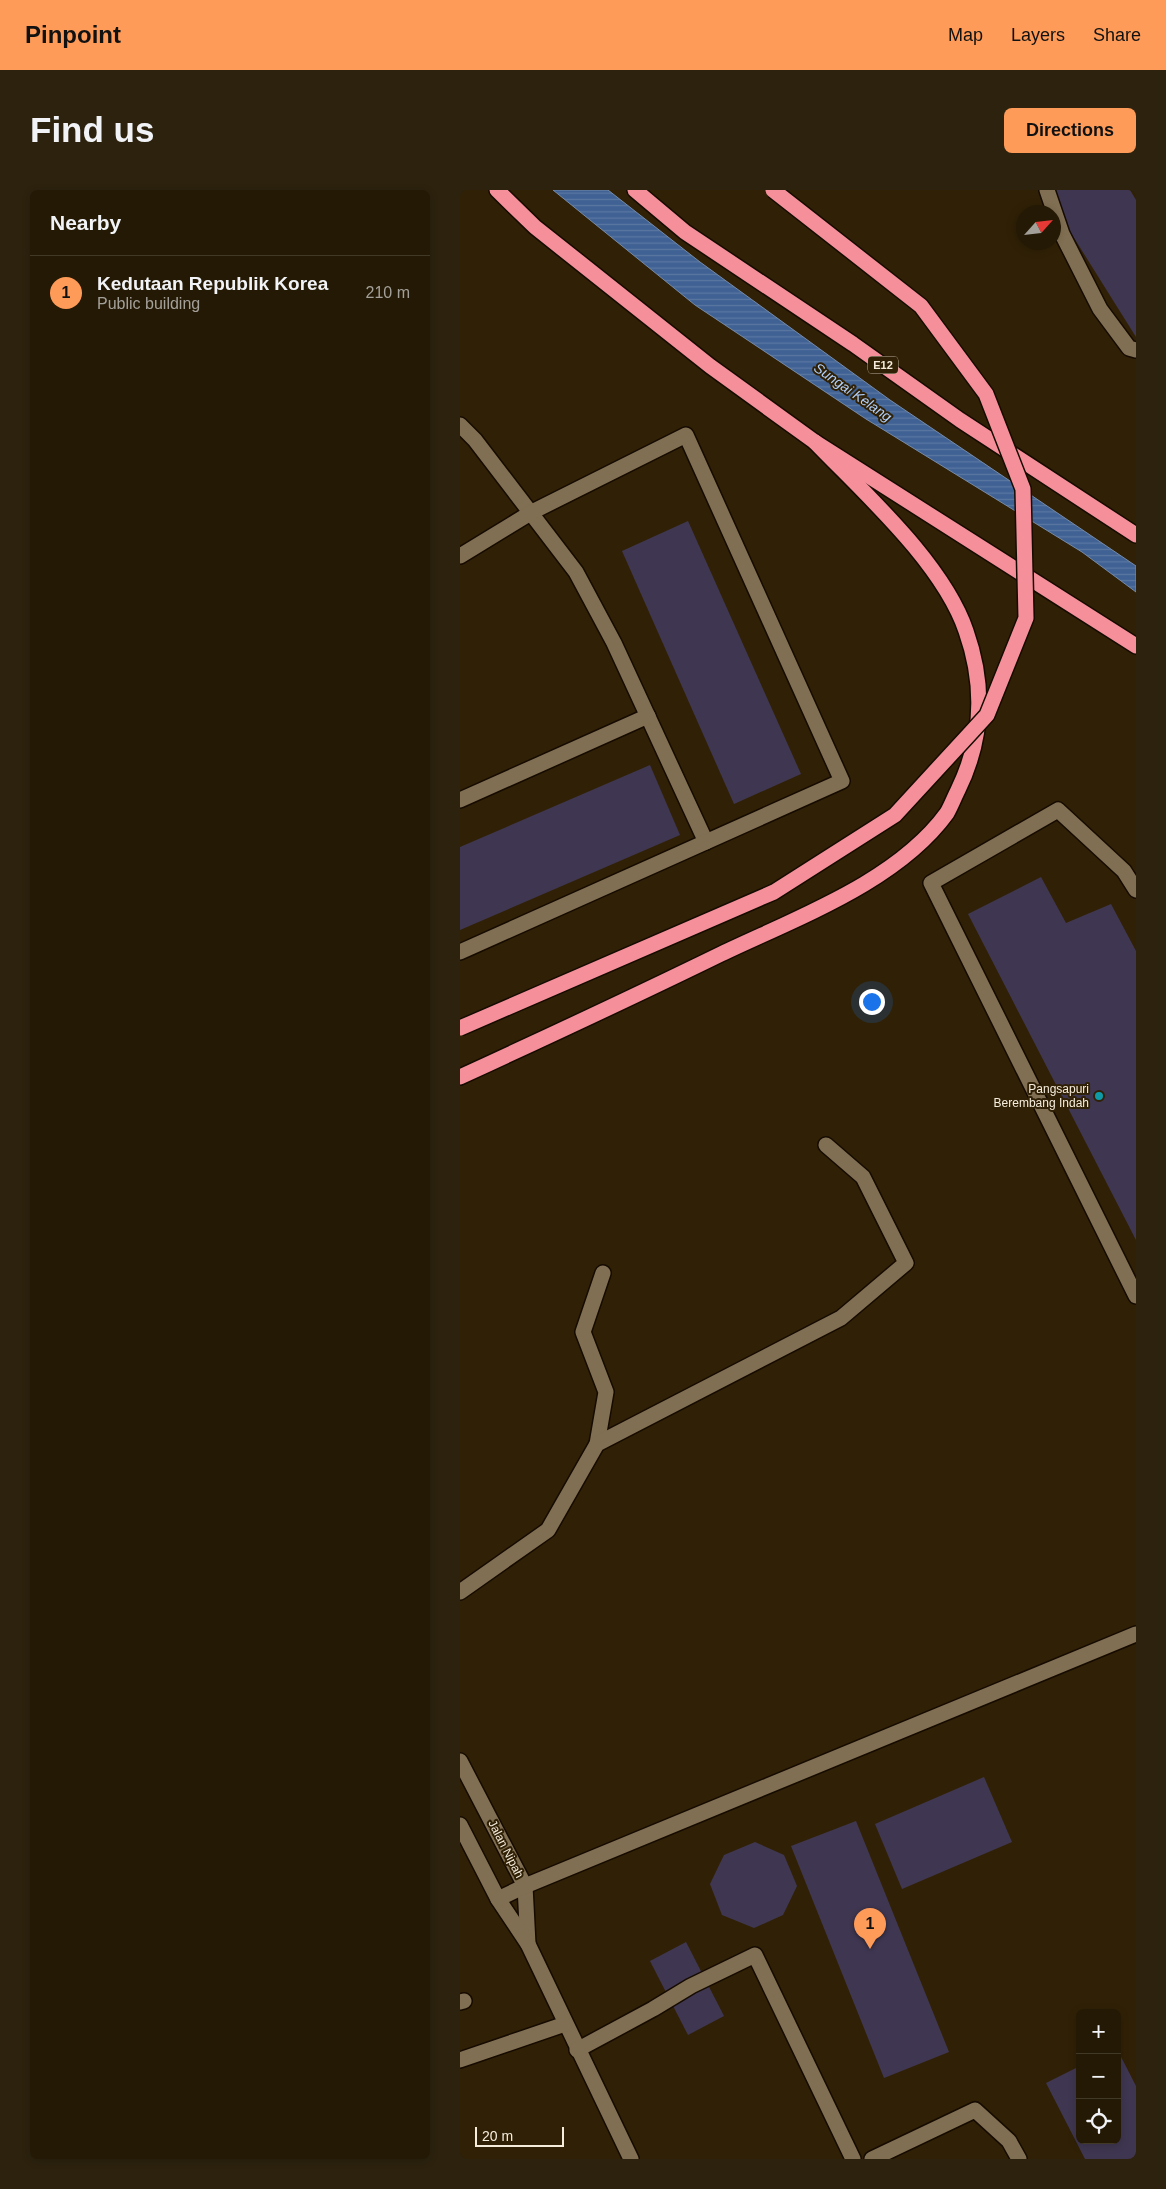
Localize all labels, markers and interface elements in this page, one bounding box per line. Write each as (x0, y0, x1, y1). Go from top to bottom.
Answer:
text: Pinpoint (25, 21, 121, 48)
text: Map (948, 25, 983, 45)
text: Layers (1011, 25, 1065, 45)
text: Share (1093, 25, 1141, 45)
button: Directions (1004, 108, 1136, 153)
text: Find us (30, 110, 154, 149)
north arrow (1016, 205, 1061, 250)
text: Nearby (50, 211, 121, 234)
text: Kedutaan Republik Korea (97, 273, 328, 294)
text: 1 (62, 284, 70, 301)
text: 210 m (366, 284, 410, 301)
text: Public building (97, 295, 200, 312)
road number: E12 (868, 356, 898, 374)
water label: Sungai Kelang (811, 359, 895, 425)
your location (859, 989, 885, 1015)
place label: Pangsapuri Berembang Indah (994, 1082, 1089, 1110)
marker: Pangsapuri Berembang Indah (1093, 1090, 1105, 1102)
street label: Jalan Nipah (485, 1818, 527, 1880)
pin: 1 (854, 1908, 886, 1949)
map controls (1076, 2009, 1121, 2144)
button: + (1076, 2009, 1121, 2054)
button: − (1076, 2054, 1121, 2099)
button: locate (1076, 2099, 1121, 2144)
scale bar (475, 2124, 564, 2147)
text: 20 m (482, 2128, 513, 2144)

